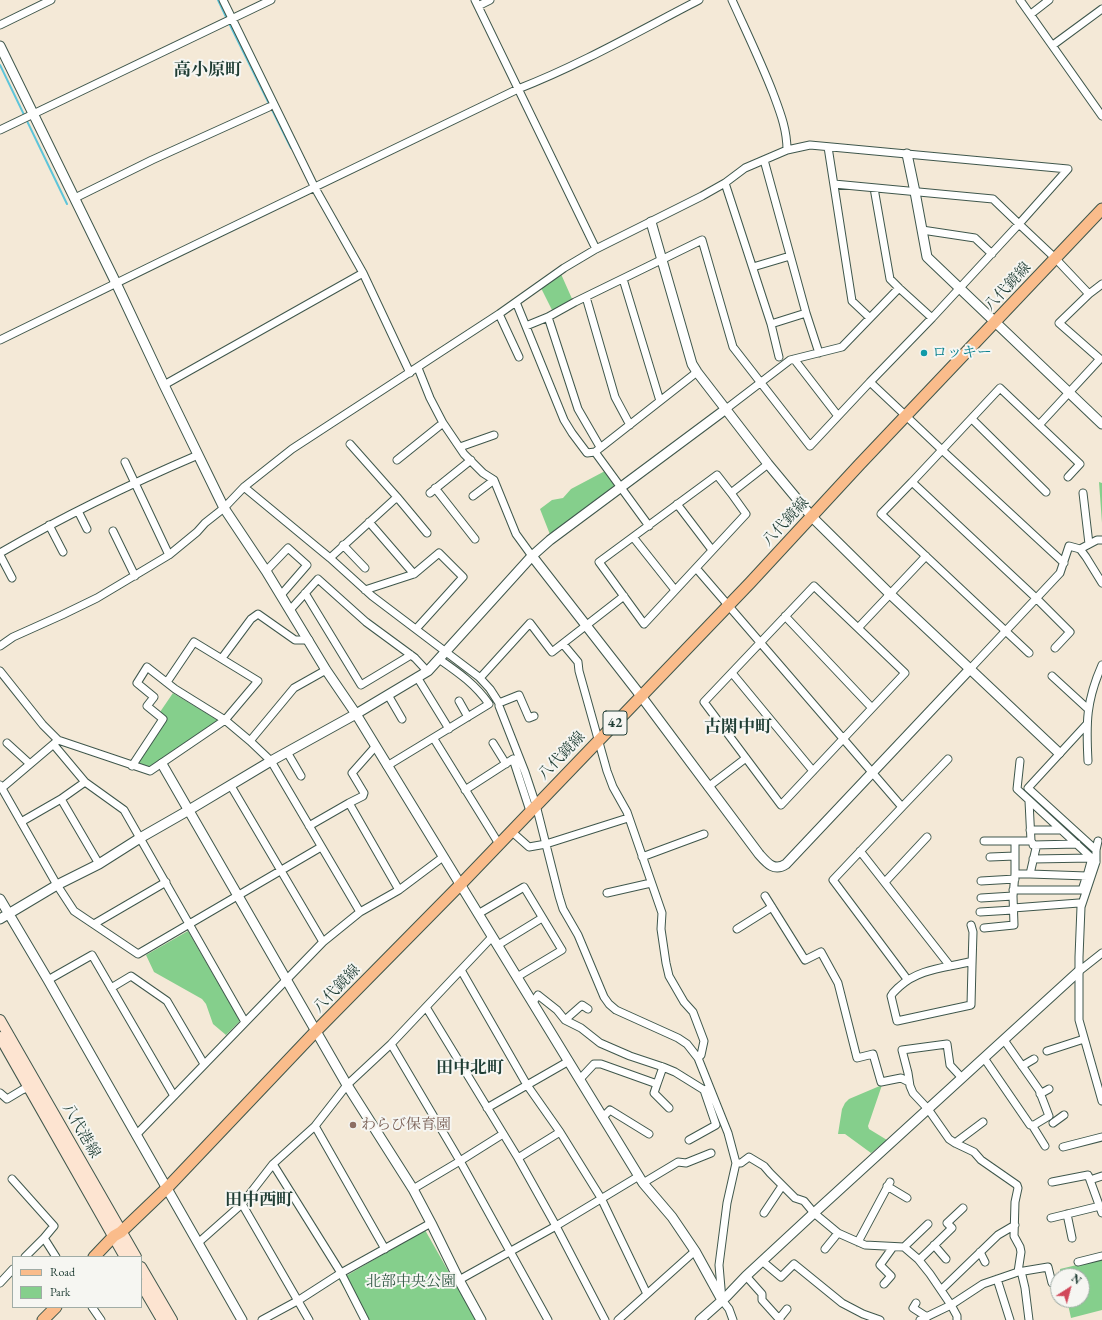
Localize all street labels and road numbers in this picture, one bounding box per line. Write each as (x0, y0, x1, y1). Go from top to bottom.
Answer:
street label: 八代鏡線 (981, 259, 1035, 315)
street label: 八代鏡線 (759, 494, 813, 550)
road number: 42 (603, 711, 627, 735)
street label: 八代鏡線 (535, 728, 589, 784)
street label: 八代鏡線 (310, 961, 364, 1017)
street label: 八代港線 (58, 1101, 104, 1161)

